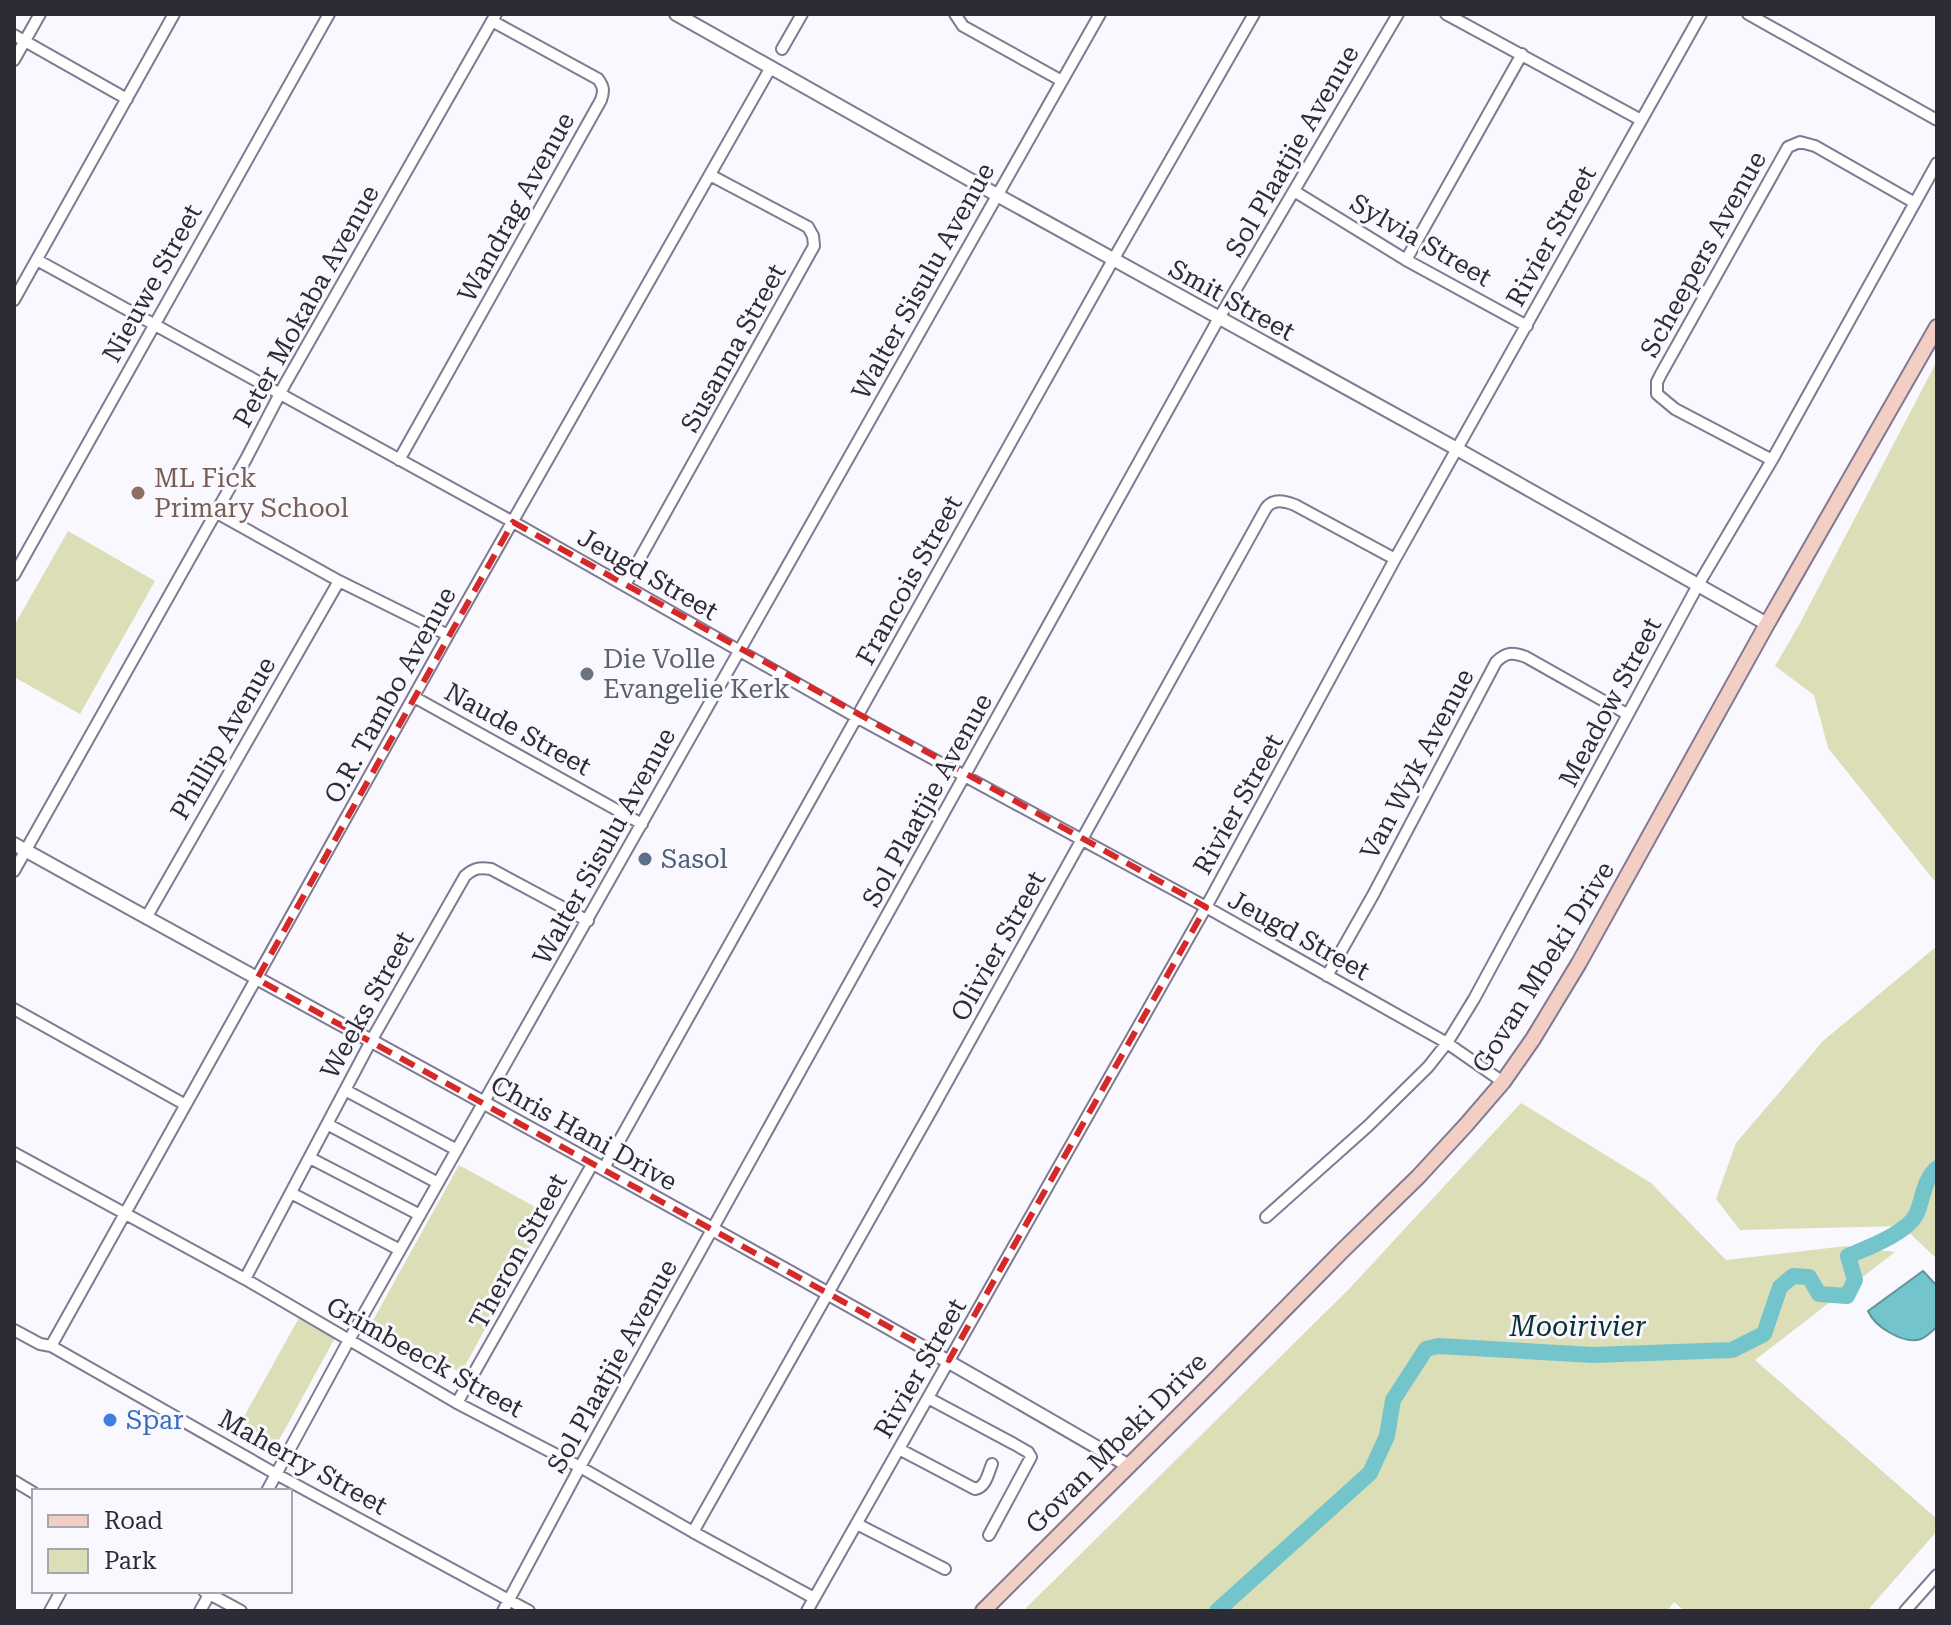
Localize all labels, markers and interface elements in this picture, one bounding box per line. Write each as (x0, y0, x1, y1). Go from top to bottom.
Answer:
street label: Sol Plaatjie Avenue (1219, 40, 1365, 262)
street label: Wandrag Avenue (452, 107, 580, 307)
street label: Scheepers Avenue (1634, 146, 1772, 362)
street label: Walter Sisulu Avenue (846, 158, 1000, 404)
street label: Rivier Street (1500, 160, 1602, 311)
street label: Peter Mokaba Avenue (227, 180, 385, 432)
street label: Sylvia Street (1345, 188, 1497, 293)
street label: Nieuwe Street (96, 199, 208, 367)
street label: Smit Street (1164, 253, 1300, 347)
street label: Susanna Street (674, 258, 792, 437)
place label: ML Fick Primary School (154, 463, 349, 523)
marker: ML Fick Primary School (129, 484, 147, 502)
street label: Francois Street (850, 490, 968, 670)
street label: Jeugd Street (573, 522, 724, 626)
street label: O.R. Tambo Avenue (318, 582, 462, 808)
street label: Meadow Street (1553, 612, 1667, 792)
place label: Die Volle Evangelie Kerk (603, 644, 790, 704)
street label: Phillip Avenue (164, 651, 282, 825)
street label: Van Wyk Avenue (1354, 664, 1480, 864)
marker: Die Volle Evangelie Kerk (578, 665, 596, 683)
street label: Naude Street (440, 676, 597, 782)
street label: Sol Plaatjie Avenue (856, 688, 998, 912)
street label: Walter Sisulu Avenue (527, 723, 681, 969)
street label: Rivier Street (1187, 728, 1289, 879)
place label: Sasol (661, 844, 728, 874)
marker: Sasol (636, 850, 654, 868)
street label: Govan Mbeki Drive (1466, 856, 1620, 1078)
street label: Olivier Street (945, 866, 1052, 1026)
street label: Jeugd Street (1223, 884, 1375, 986)
street label: Weeks Street (314, 926, 420, 1084)
street label: Chris Hani Drive (486, 1069, 682, 1197)
street label: Theron Street (463, 1168, 573, 1334)
street label: Sol Plaatjie Avenue (541, 1254, 683, 1478)
street label: Grimbeeck Street (321, 1290, 529, 1424)
street label: Rivier Street (868, 1293, 972, 1443)
water label: Mooirivier (1508, 1310, 1647, 1343)
street label: Govan Mbeki Drive (1019, 1346, 1213, 1540)
street label: Maherry Street (213, 1403, 393, 1521)
place label: Spar (126, 1405, 184, 1435)
marker: Spar (101, 1411, 119, 1429)
legend (32, 1489, 292, 1593)
text: Road (104, 1507, 163, 1535)
text: Park (104, 1547, 157, 1575)

